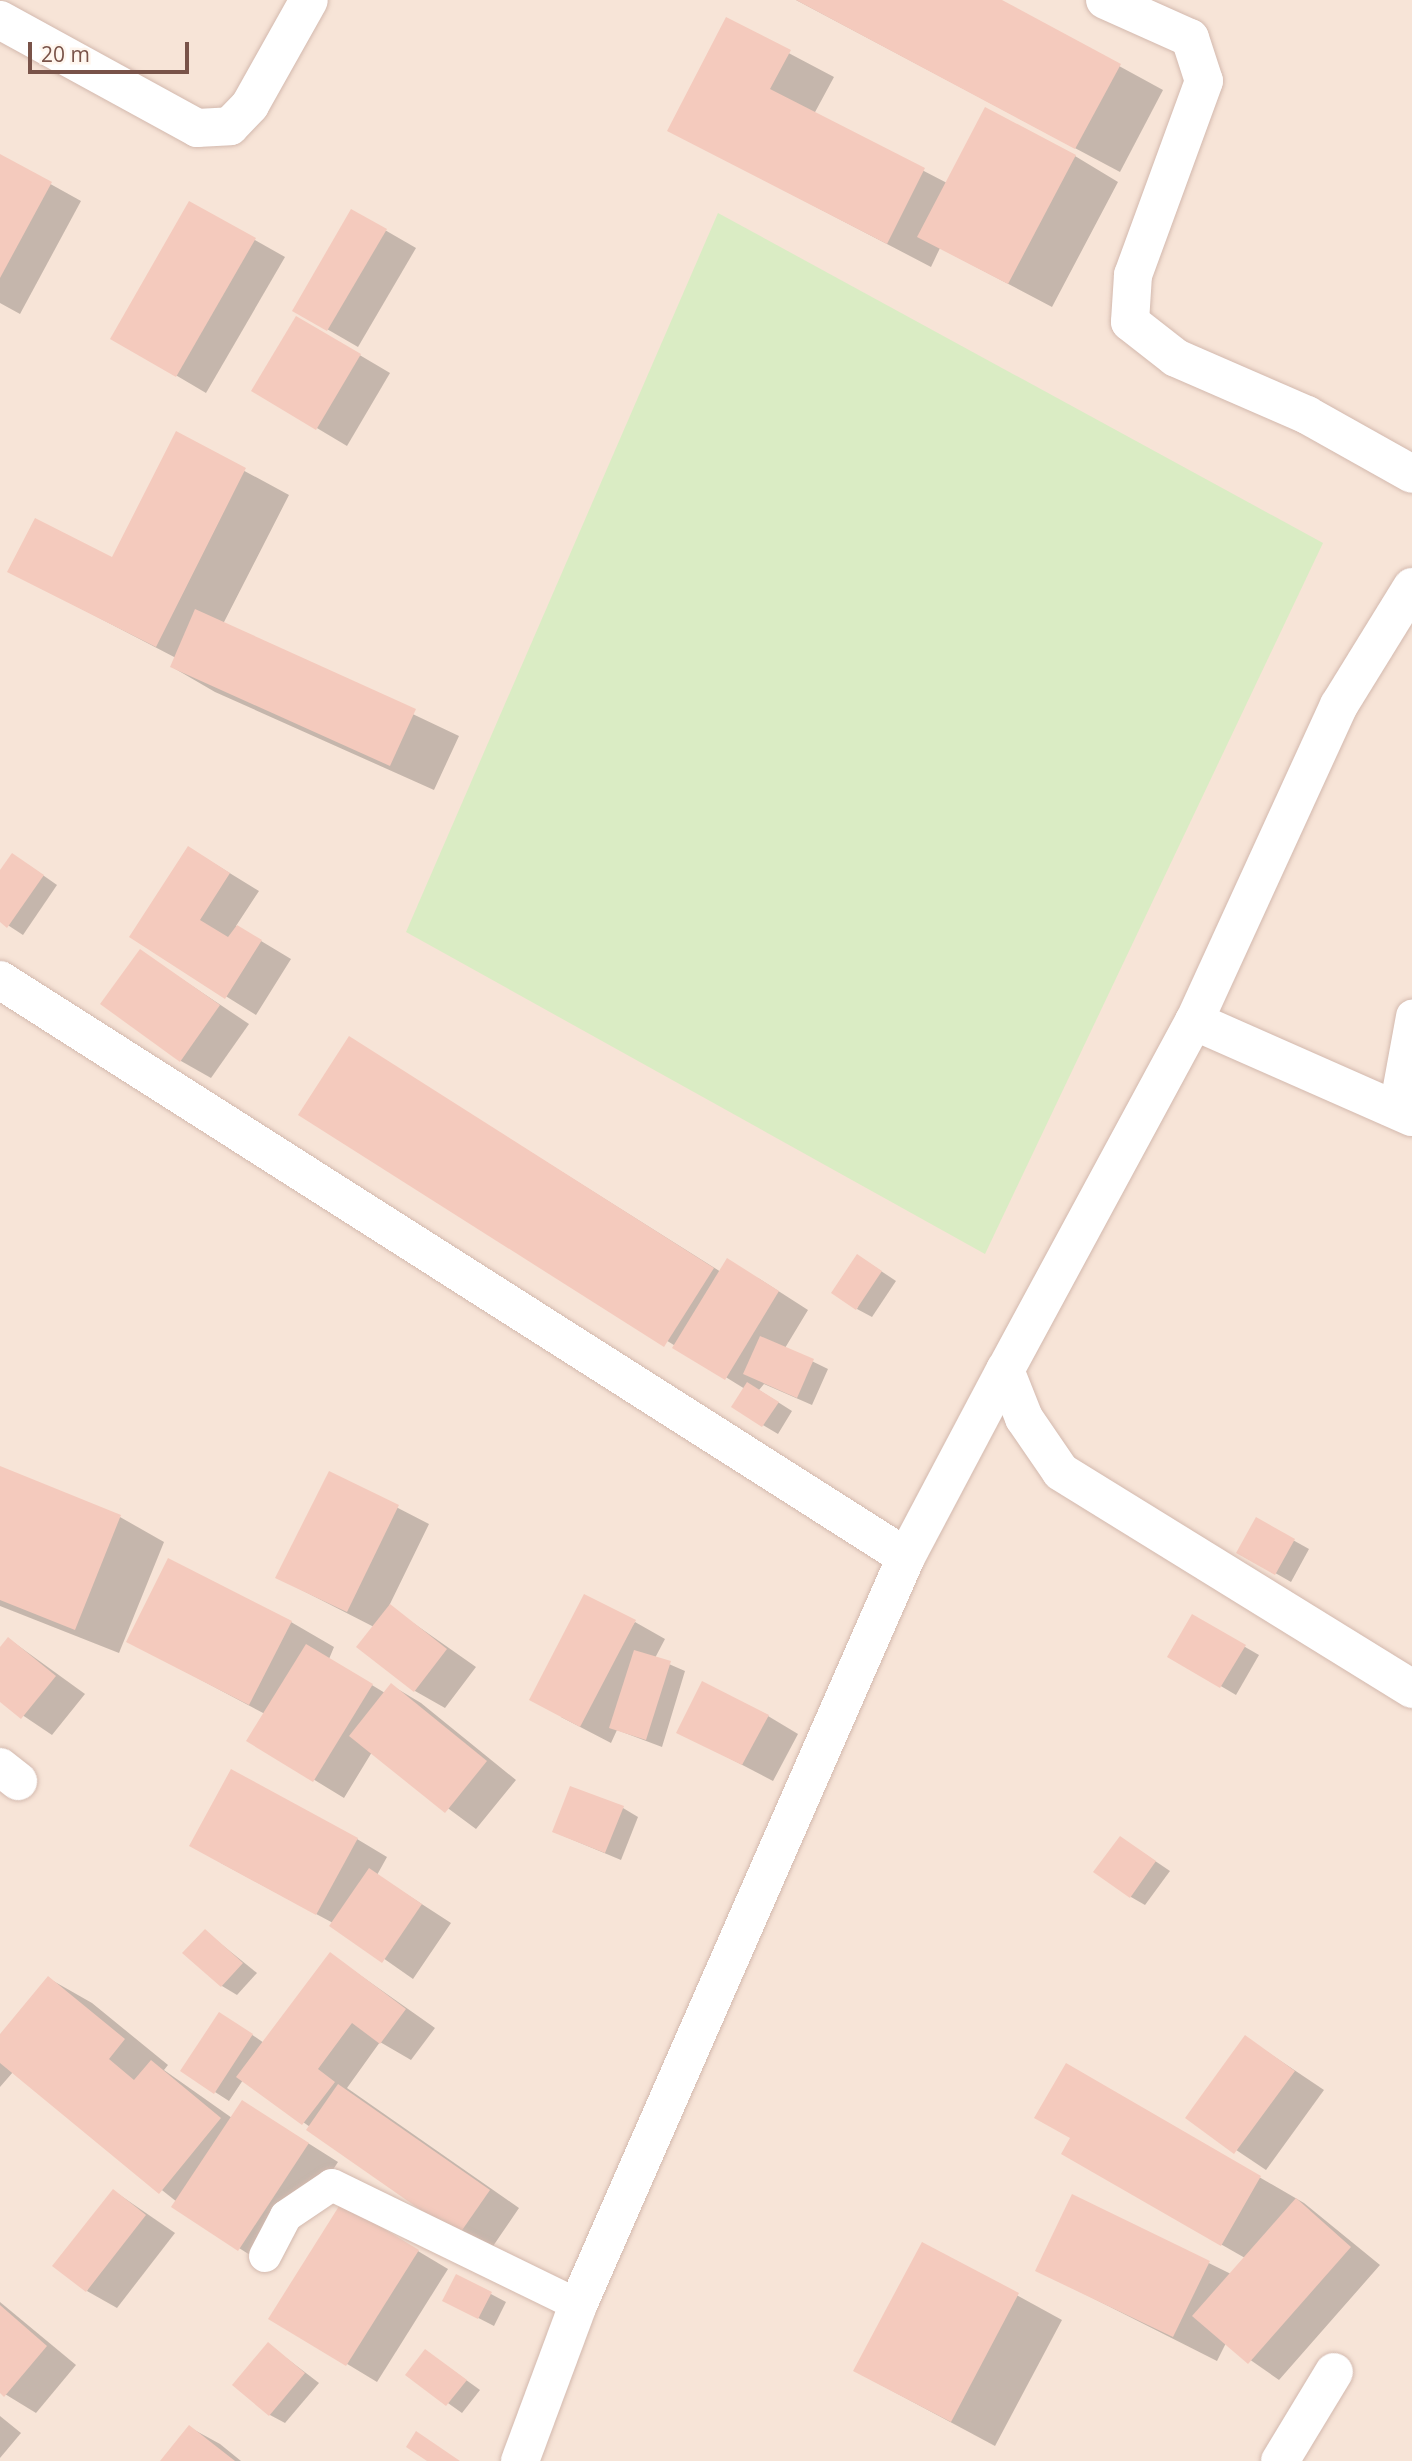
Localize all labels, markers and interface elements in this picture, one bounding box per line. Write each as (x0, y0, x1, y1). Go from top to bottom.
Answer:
scale bar (32, 28, 192, 72)
text: 20 m (41, 40, 90, 68)

